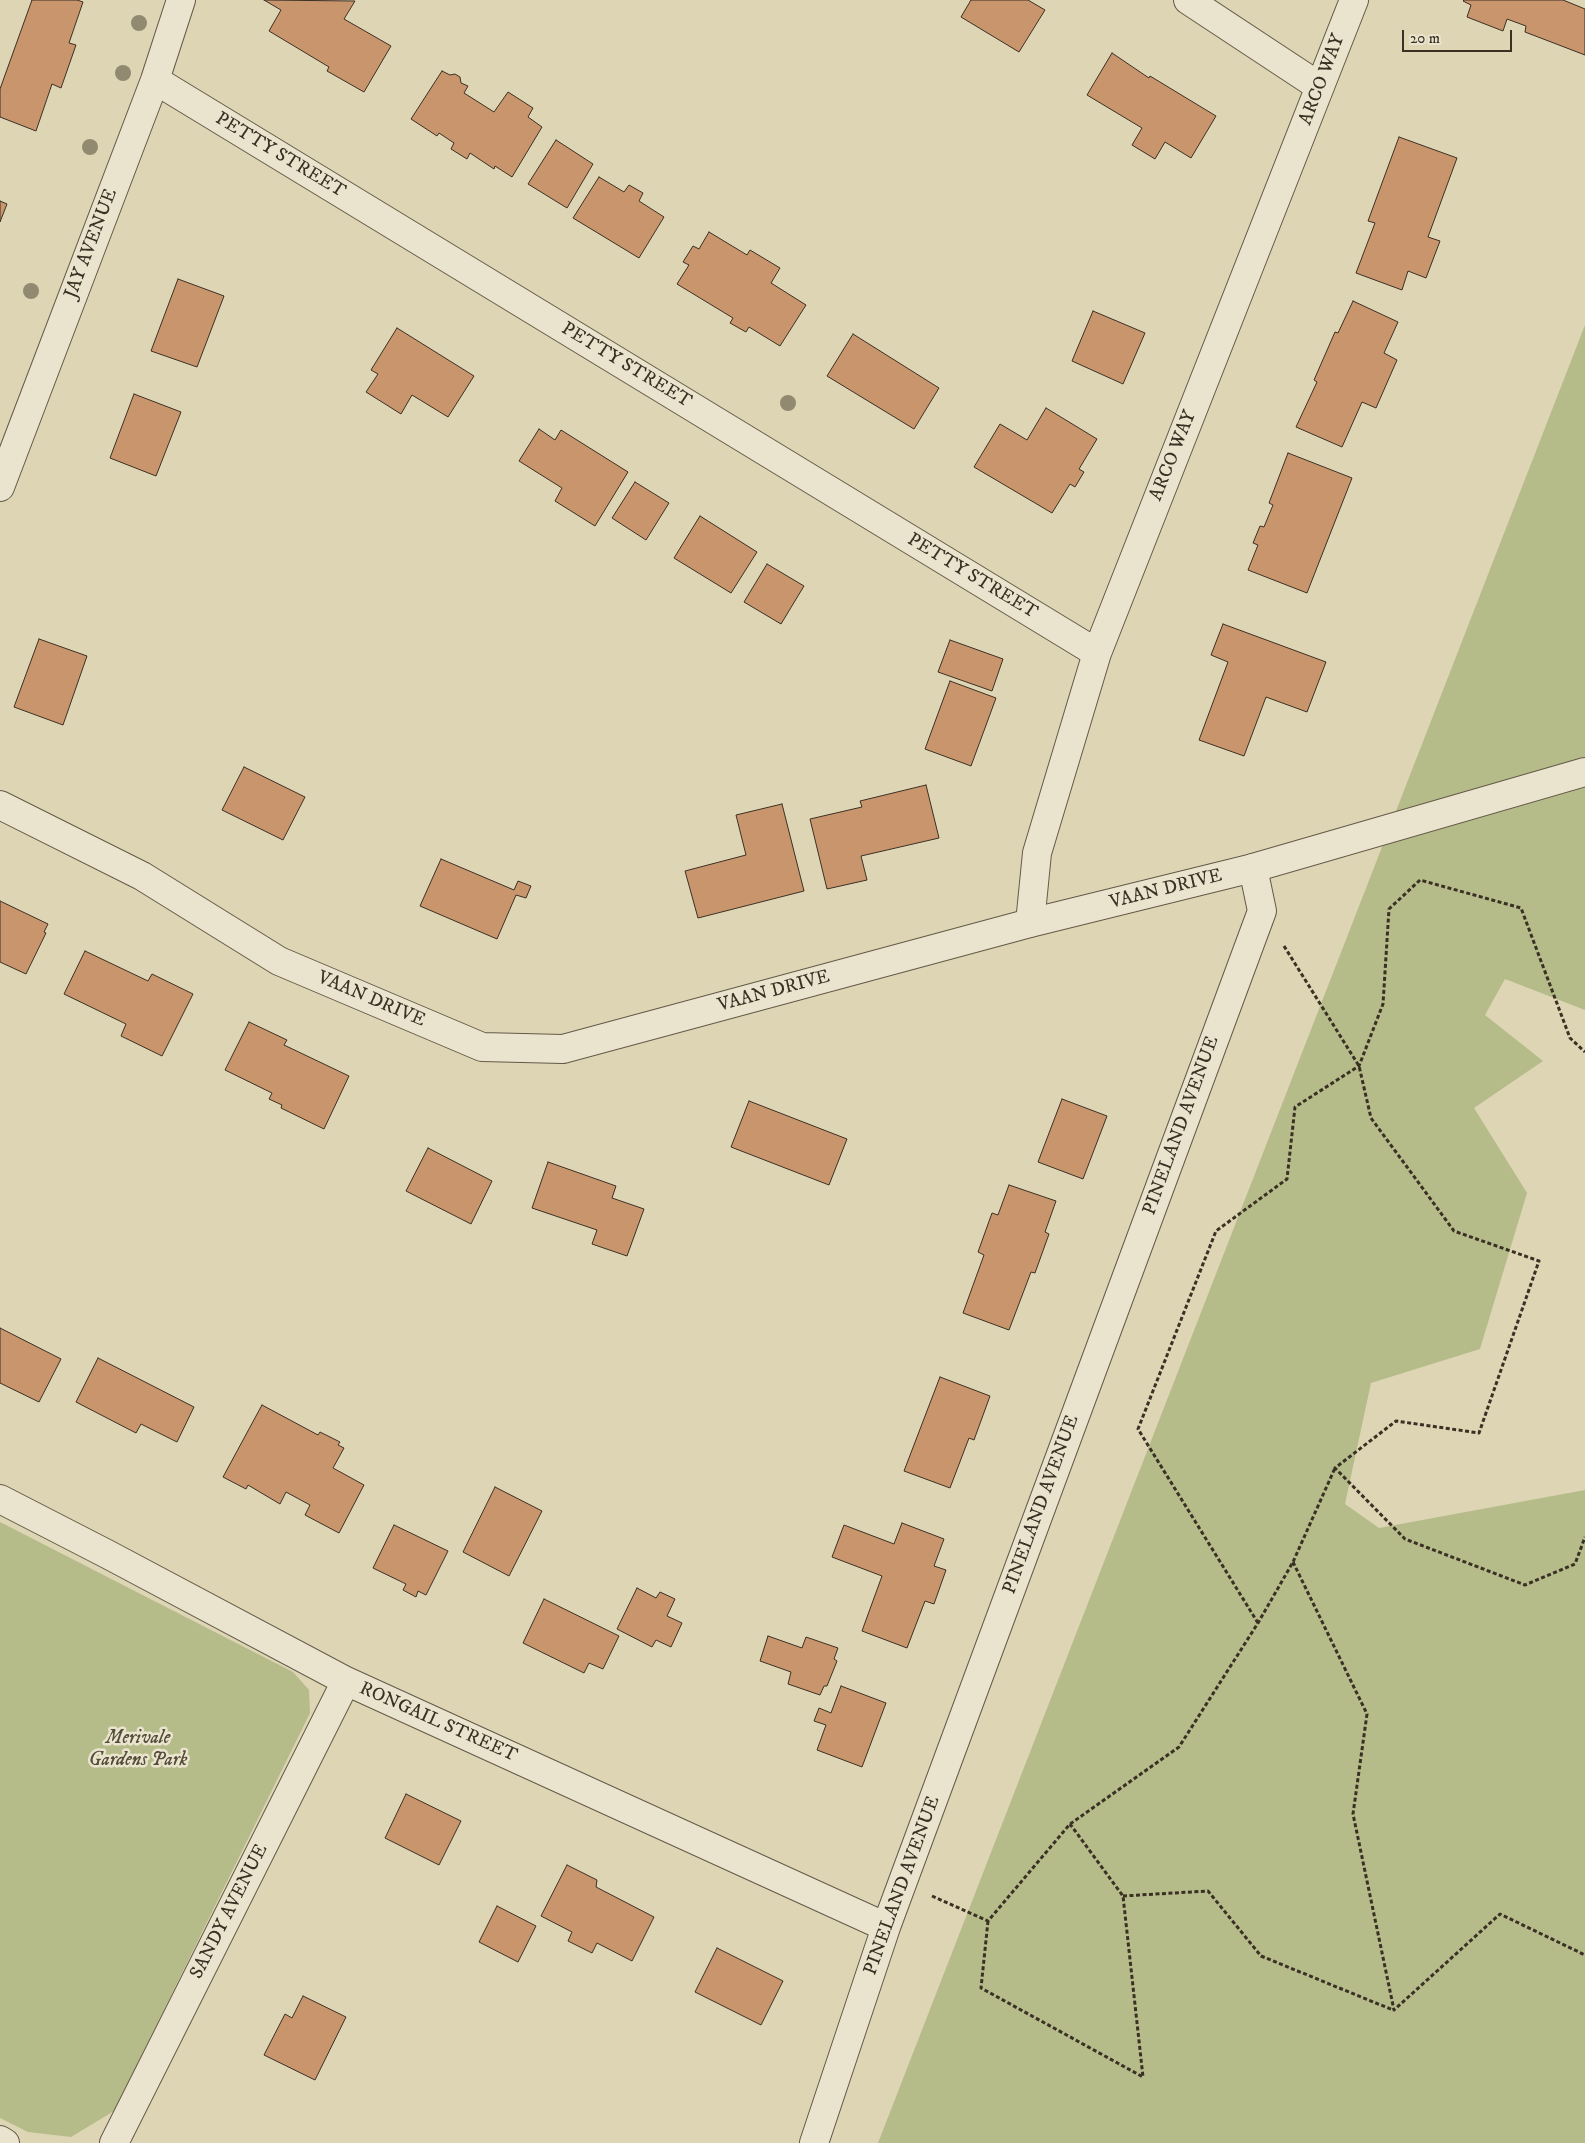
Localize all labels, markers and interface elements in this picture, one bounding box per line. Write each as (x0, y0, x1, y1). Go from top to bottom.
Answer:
scale bar (1405, 20, 1515, 52)
text: 20 m (1410, 29, 1440, 48)
street label: ARCO WAY (1295, 31, 1351, 129)
street label: PETTY STREET (211, 108, 349, 204)
street label: JAY AVENUE (61, 186, 123, 302)
street label: PETTY STREET (557, 318, 695, 414)
street label: ARCO WAY (1146, 408, 1202, 504)
street label: PETTY STREET (903, 529, 1041, 625)
street label: VAAN DRIVE (1107, 865, 1225, 915)
street label: VAAN DRIVE (715, 966, 833, 1018)
street label: VAAN DRIVE (314, 967, 428, 1033)
street label: PINELAND AVENUE (1139, 1033, 1225, 1219)
street label: PINELAND AVENUE (999, 1412, 1085, 1598)
street label: RONGAIL STREET (356, 1678, 520, 1768)
park label: Merivale Gardens Park (89, 1728, 187, 1772)
street label: PINELAND AVENUE (860, 1793, 946, 1979)
street label: SANDY AVENUE (186, 1841, 274, 1983)

